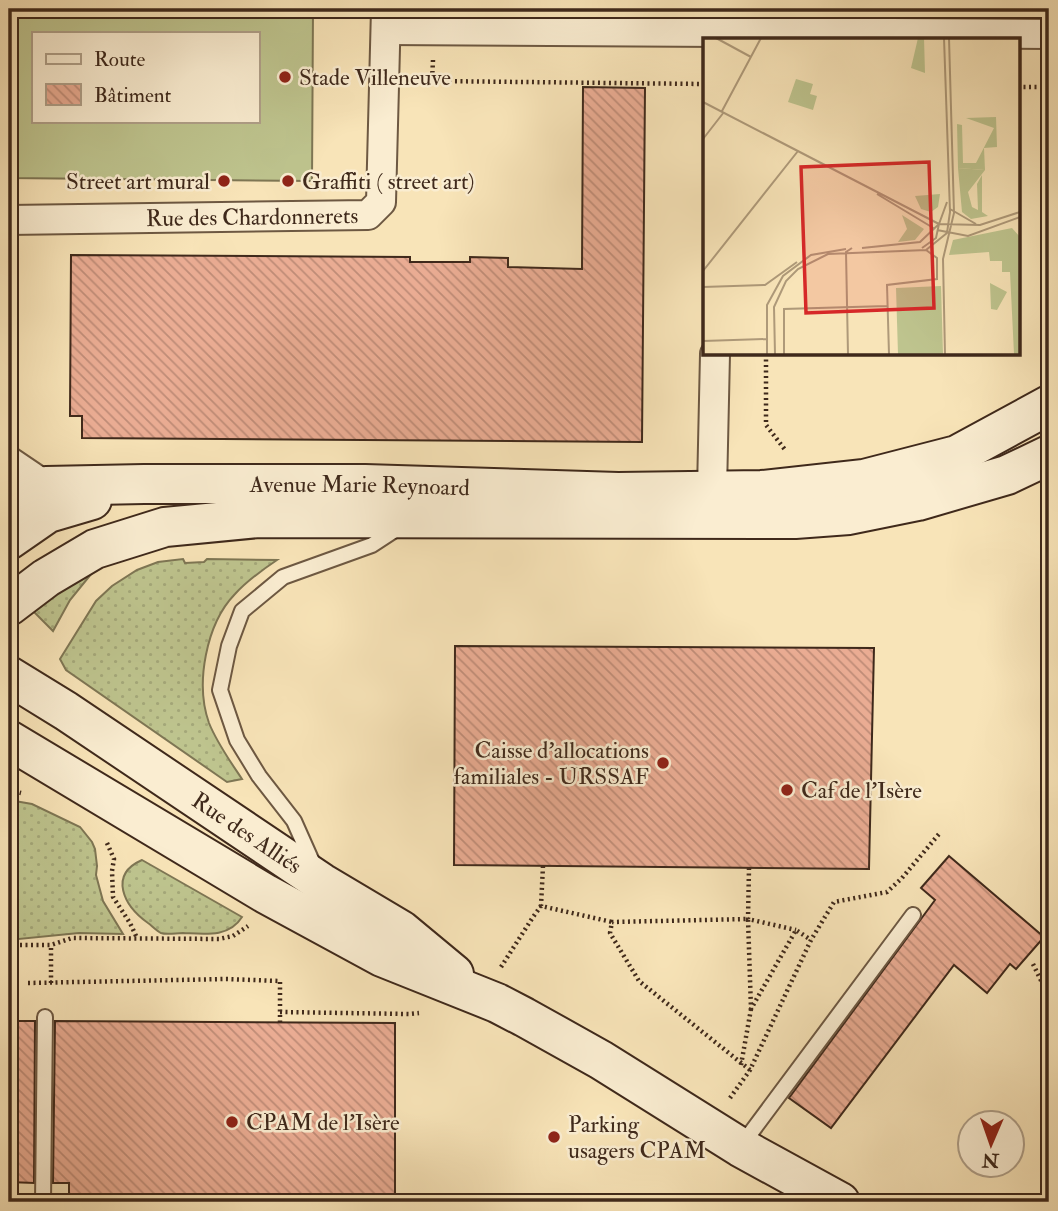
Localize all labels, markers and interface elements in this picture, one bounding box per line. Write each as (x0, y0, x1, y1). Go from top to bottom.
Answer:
legend (32, 32, 259, 122)
inset map (703, 38, 1020, 355)
text: Route (94, 46, 146, 73)
place label: Stade Villeneuve (299, 63, 451, 92)
marker: Stade Villeneuve (277, 69, 293, 85)
text: Bâtiment (94, 82, 171, 109)
place label: Street art mural (66, 167, 210, 196)
place label: Graffiti ( street art) (302, 167, 475, 196)
marker: Street art mural (216, 173, 232, 189)
marker: Graffiti ( street art) (280, 173, 296, 189)
street label: Rue des Chardonnerets (146, 201, 358, 233)
street label: Avenue Marie Reynoard (249, 470, 470, 502)
place label: Caisse d'allocations familiales - URSSAF (454, 736, 649, 791)
marker: Caisse d'allocations familiales - URSSAF (655, 755, 671, 771)
place label: Caf de l'Isère (801, 776, 922, 805)
marker: Caf de l'Isère (779, 782, 795, 798)
street label: Rue des Alliés (187, 785, 308, 880)
place label: CPAM de l'Isère (246, 1108, 400, 1137)
place label: Parking usagers CPAM (568, 1110, 706, 1165)
north arrow (956, 1110, 1026, 1180)
marker: CPAM de l'Isère (224, 1114, 240, 1130)
marker: Parking usagers CPAM (546, 1129, 562, 1145)
text: N (981, 1148, 1000, 1172)

